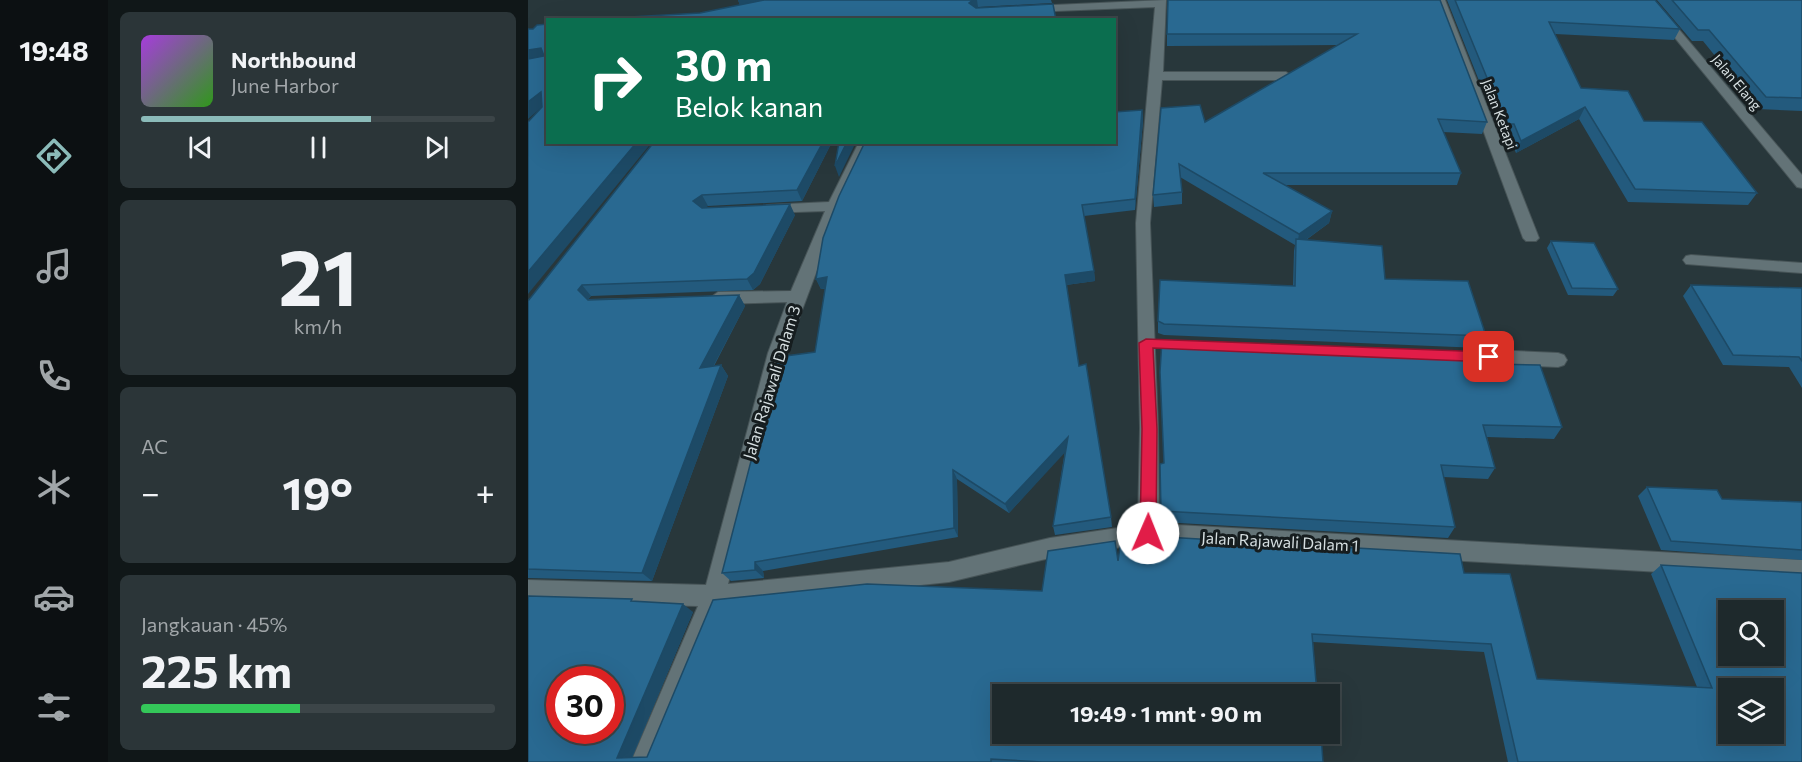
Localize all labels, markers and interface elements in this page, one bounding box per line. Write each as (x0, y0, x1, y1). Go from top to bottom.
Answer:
text: 19:48 (19, 34, 89, 67)
text: 30 m (675, 38, 772, 90)
icon: right (576, 42, 654, 120)
text: Northbound (231, 46, 356, 73)
street label: Jalan Elang (1709, 51, 1766, 114)
text: June Harbor (231, 73, 339, 97)
street label: Jalan Ketapi (1479, 76, 1521, 152)
text: Belok kanan (675, 90, 823, 123)
icon: previous (184, 131, 217, 164)
icon: pause (302, 131, 335, 164)
icon: next (420, 131, 453, 164)
icon: directions (33, 135, 75, 177)
text: 21 (278, 227, 358, 322)
icon: music (33, 245, 75, 287)
street label: Jalan Rajawali Dalam 3 (739, 303, 803, 461)
text: km/h (294, 314, 342, 338)
pin (1463, 331, 1514, 382)
icon: arrive (1472, 340, 1505, 373)
icon: phone (33, 355, 75, 397)
text: AC (141, 434, 168, 458)
text: 19° (282, 464, 353, 519)
icon: climate (33, 466, 75, 508)
text: − (141, 471, 160, 512)
text: + (476, 471, 495, 512)
position arrow (1116, 501, 1180, 565)
street label: Jalan Rajawali Dalam 1 (1201, 527, 1359, 555)
icon: car (33, 576, 75, 618)
map controls (1718, 600, 1784, 744)
button: search (1718, 600, 1784, 666)
text: Jangkauan · 45% (141, 612, 287, 636)
text: 225 km (141, 642, 292, 697)
speed limit sign: 30 (546, 666, 624, 744)
button: layers (1718, 678, 1784, 744)
icon: filters (33, 686, 75, 728)
text: 19:49 · 1 mnt · 90 m (1070, 700, 1262, 727)

